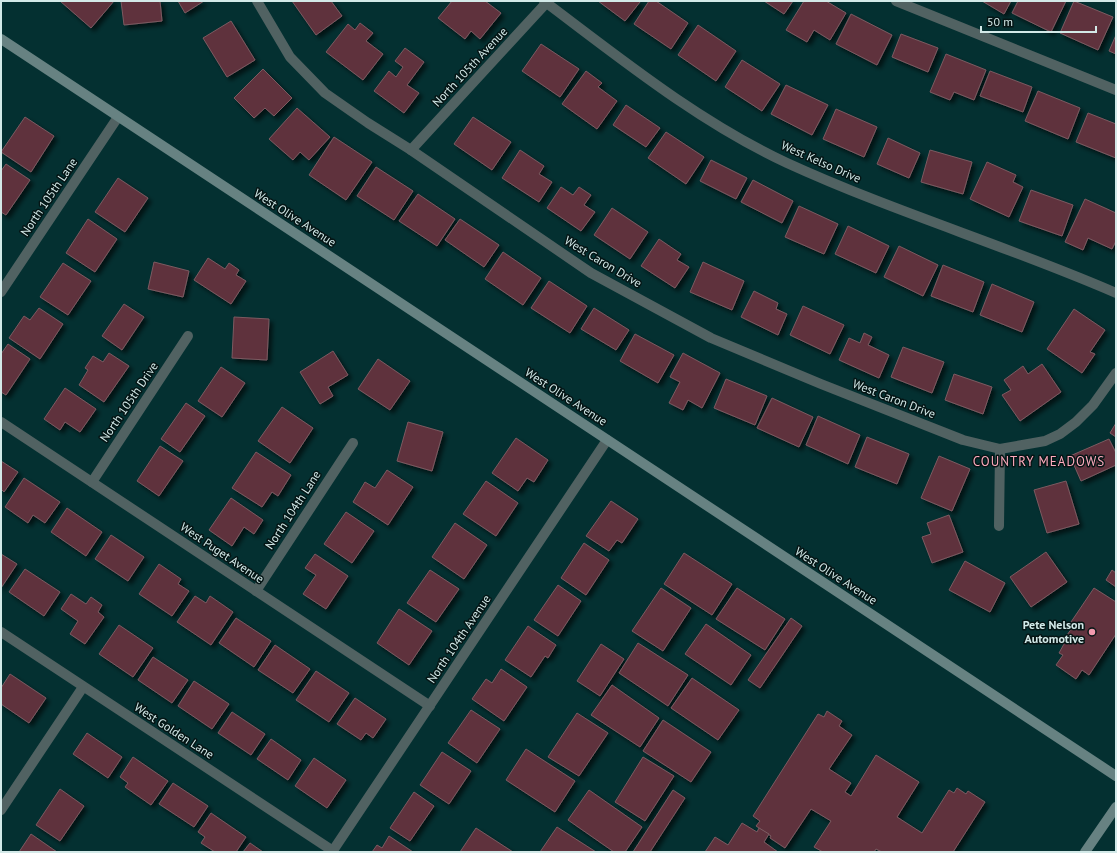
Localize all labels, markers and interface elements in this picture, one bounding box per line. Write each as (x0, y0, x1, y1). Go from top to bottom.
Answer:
scale bar (981, 8, 1096, 34)
text: 50 m (987, 14, 1013, 29)
street label: North 105th Avenue (429, 24, 510, 110)
street label: West Kelso Drive (779, 137, 863, 186)
street label: North 105th Lane (17, 155, 80, 239)
street label: West Olive Avenue (251, 185, 339, 250)
street label: West Caron Drive (562, 233, 645, 291)
street label: North 105th Drive (96, 359, 161, 445)
street label: West Olive Avenue (522, 364, 610, 429)
street label: West Caron Drive (851, 376, 938, 421)
district label: COUNTRY MEADOWS (973, 453, 1105, 470)
street label: North 104th Lane (262, 468, 324, 552)
street label: West Puget Avenue (178, 519, 267, 586)
street label: West Olive Avenue (792, 543, 880, 608)
street label: North 104th Avenue (423, 592, 494, 686)
place label: Pete Nelson Automotive (1023, 617, 1084, 646)
marker: Pete Nelson Automotive (1087, 627, 1097, 637)
street label: West Golden Lane (132, 699, 217, 762)

